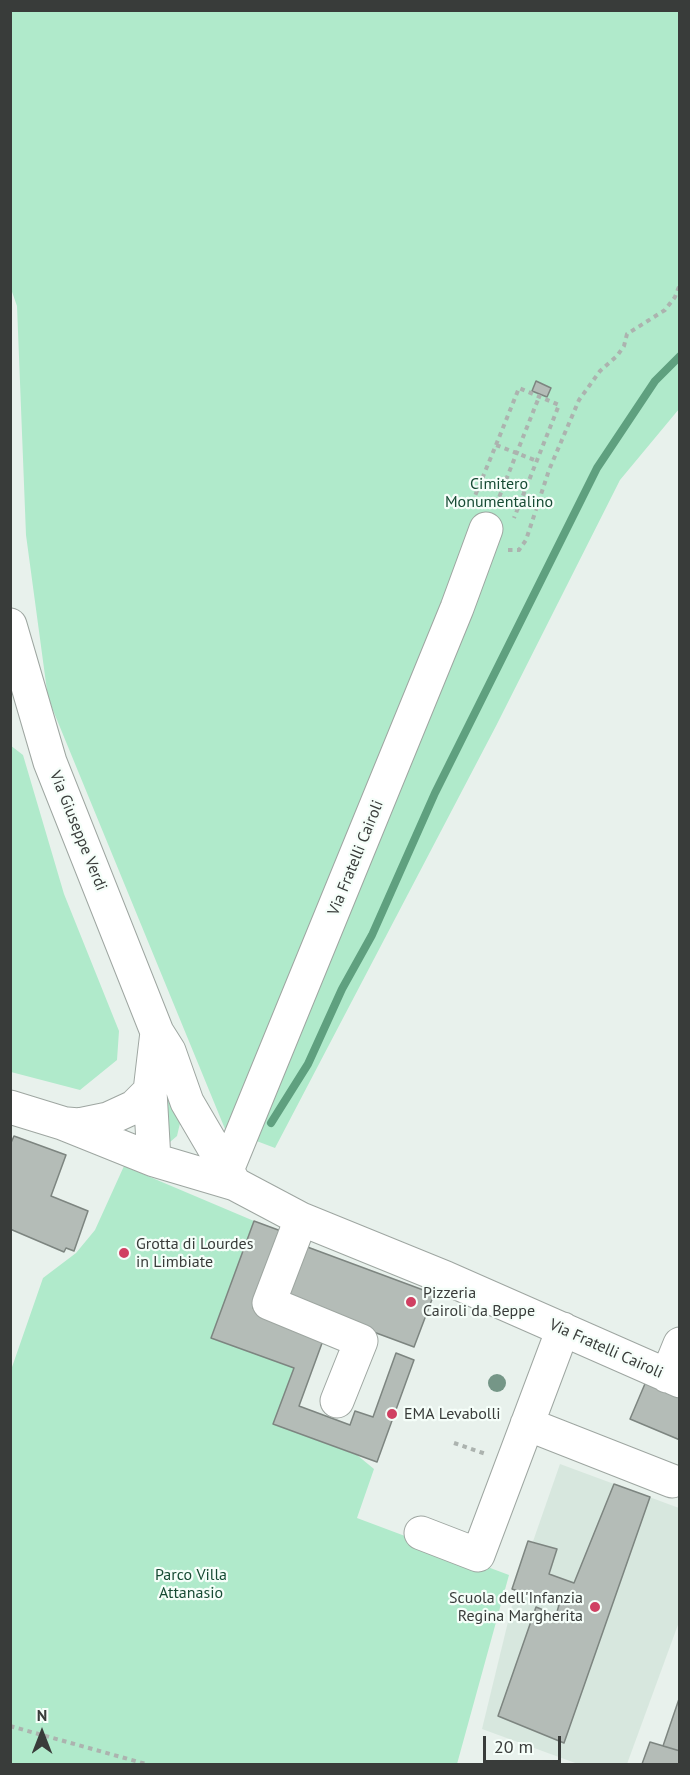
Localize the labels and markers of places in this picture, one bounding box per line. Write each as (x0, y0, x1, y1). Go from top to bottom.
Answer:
place label: Grotta di Lourdes in Limbiate (136, 1234, 253, 1272)
marker: Grotta di Lourdes in Limbiate (117, 1246, 131, 1260)
place label: Pizzeria Cairoli da Beppe (423, 1283, 535, 1321)
marker: Pizzeria Cairoli da Beppe (404, 1295, 418, 1309)
place label: EMA Levabolli (404, 1404, 500, 1424)
marker: EMA Levabolli (385, 1407, 399, 1421)
place label: Scuola dell'Infanzia Regina Margherita (449, 1588, 583, 1626)
marker: Scuola dell'Infanzia Regina Margherita (588, 1600, 602, 1614)

